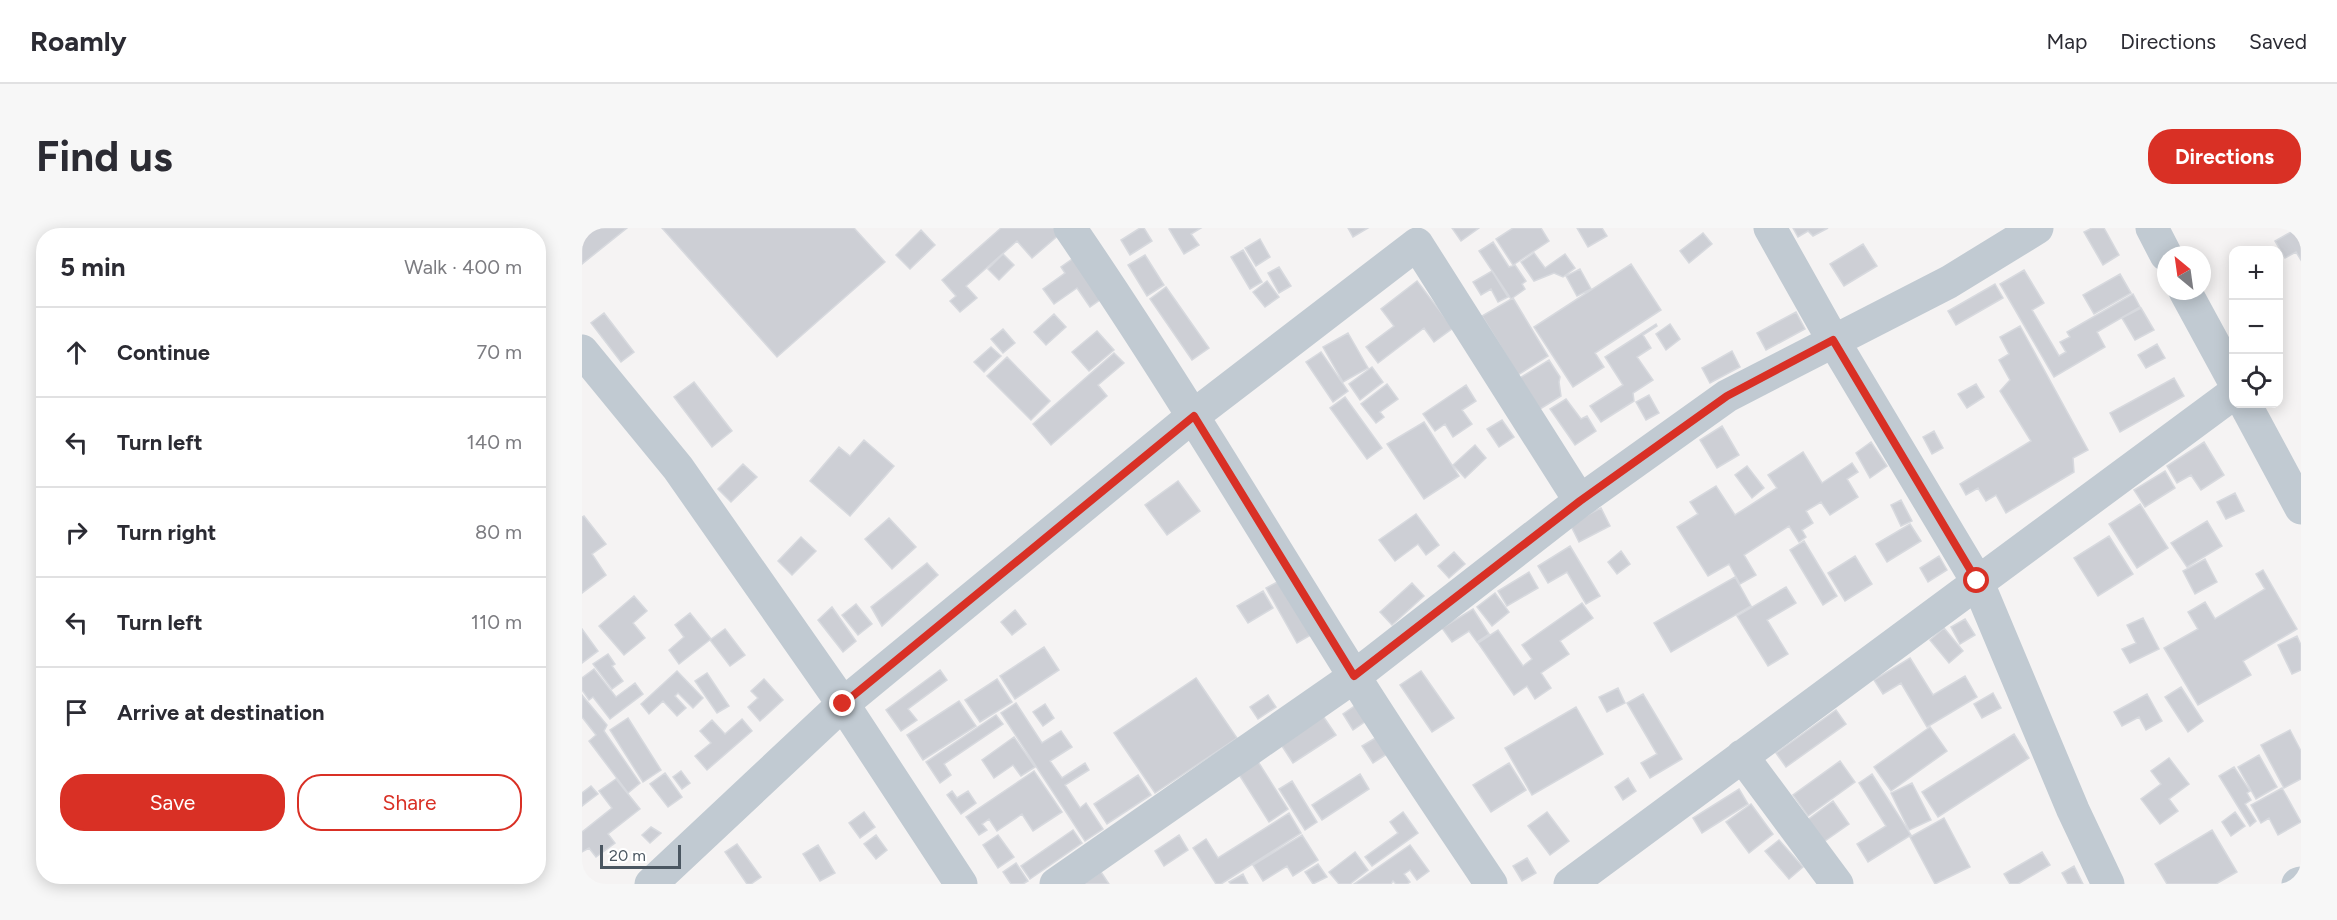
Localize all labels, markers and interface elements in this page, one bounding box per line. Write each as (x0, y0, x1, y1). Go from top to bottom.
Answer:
text: Roamly (30, 24, 127, 58)
text: Map (2046, 29, 2087, 54)
text: Directions (2120, 29, 2216, 54)
text: Saved (2249, 29, 2307, 54)
button: Directions (2148, 129, 2301, 184)
text: Find us (36, 131, 173, 182)
north arrow (2157, 246, 2211, 300)
map controls (2229, 246, 2283, 408)
button: + (2229, 246, 2283, 300)
text: 5 min (60, 251, 126, 283)
text: Walk · 400 m (404, 255, 522, 279)
button: − (2229, 300, 2283, 354)
icon: ahead (60, 336, 93, 369)
text: Continue (117, 339, 210, 366)
text: 70 m (476, 340, 522, 364)
button: locate (2229, 354, 2283, 408)
icon: left (60, 426, 93, 459)
text: Turn left (117, 429, 203, 456)
text: 140 m (467, 430, 522, 454)
icon: right (60, 516, 93, 549)
text: Turn right (117, 519, 216, 546)
text: 80 m (475, 520, 522, 544)
route start (1963, 567, 1989, 593)
icon: left (60, 606, 93, 639)
text: Turn left (117, 609, 203, 636)
text: 110 m (471, 610, 522, 634)
route end (829, 690, 855, 716)
icon: arrive (60, 696, 93, 729)
text: Arrive at destination (117, 699, 325, 726)
button: Save (60, 774, 285, 831)
button: Share (297, 774, 522, 831)
scale bar (600, 842, 681, 870)
text: 20 m (609, 846, 646, 865)

